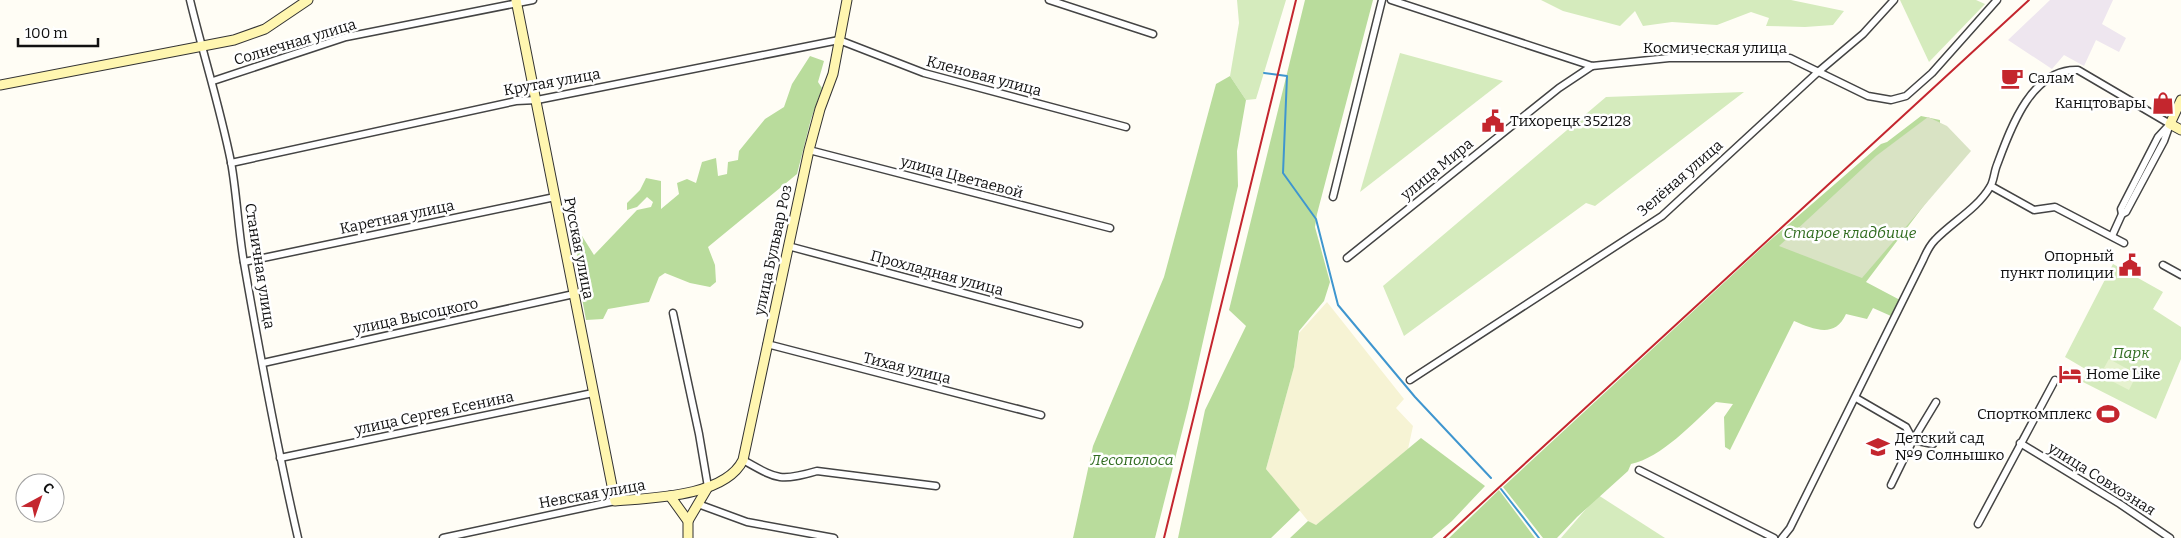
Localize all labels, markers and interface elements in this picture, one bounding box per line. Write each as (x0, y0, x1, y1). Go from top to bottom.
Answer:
scale bar (18, 15, 98, 47)
street label: Солнечная улица (232, 15, 358, 69)
text: 100 m (25, 24, 68, 42)
street label: Космическая улица (1643, 39, 1787, 57)
street label: Кленовая улица (924, 52, 1044, 100)
street label: Крутая улица (502, 65, 602, 99)
cafe icon: Салам (1999, 65, 2025, 91)
place label: Салам (2028, 69, 2074, 87)
shop icon: Канцтовары (2150, 90, 2176, 116)
place label: Канцтовары (2055, 94, 2146, 112)
public building icon: Тихорецк 352128 (1480, 108, 1506, 134)
place label: Тихорецк 352128 (1510, 112, 1631, 130)
street label: улица Мира (1396, 134, 1477, 204)
street label: Зелёная улица (1634, 136, 1726, 220)
street label: улица Цветаевой (898, 152, 1025, 202)
street label: улица Бульвар Роз (750, 183, 796, 318)
street label: Русская улица (560, 195, 598, 301)
street label: Каретная улица (338, 196, 456, 238)
street label: Станичная улица (241, 202, 279, 330)
park label: Старое кладбище (1784, 224, 1917, 242)
street label: Прохладная улица (868, 247, 1006, 299)
place label: Опорный пункт полиции (2000, 247, 2114, 282)
public building icon: Опорный пункт полиции (2117, 252, 2143, 278)
street label: улица Высоцкого (351, 294, 480, 338)
park label: Парк (2112, 344, 2150, 362)
street label: Тихая улица (861, 348, 953, 388)
hotel icon: Home Like (2057, 361, 2083, 387)
place label: Home Like (2086, 365, 2161, 383)
street label: улица Сергея Есенина (352, 387, 515, 439)
sports icon: Спорткомплекс (2095, 401, 2121, 427)
place label: Спорткомплекс (1977, 405, 2092, 423)
place label: Детский сад №9 Солнышко (1895, 429, 2004, 464)
school or university icon: Детский сад №9 Солнышко (1865, 434, 1891, 460)
street label: улица Совхозная (2044, 438, 2159, 519)
park label: Лесополоса (1090, 451, 1173, 469)
north arrow (15, 473, 65, 523)
street label: Невская улица (537, 476, 647, 512)
text: С (39, 479, 57, 498)

